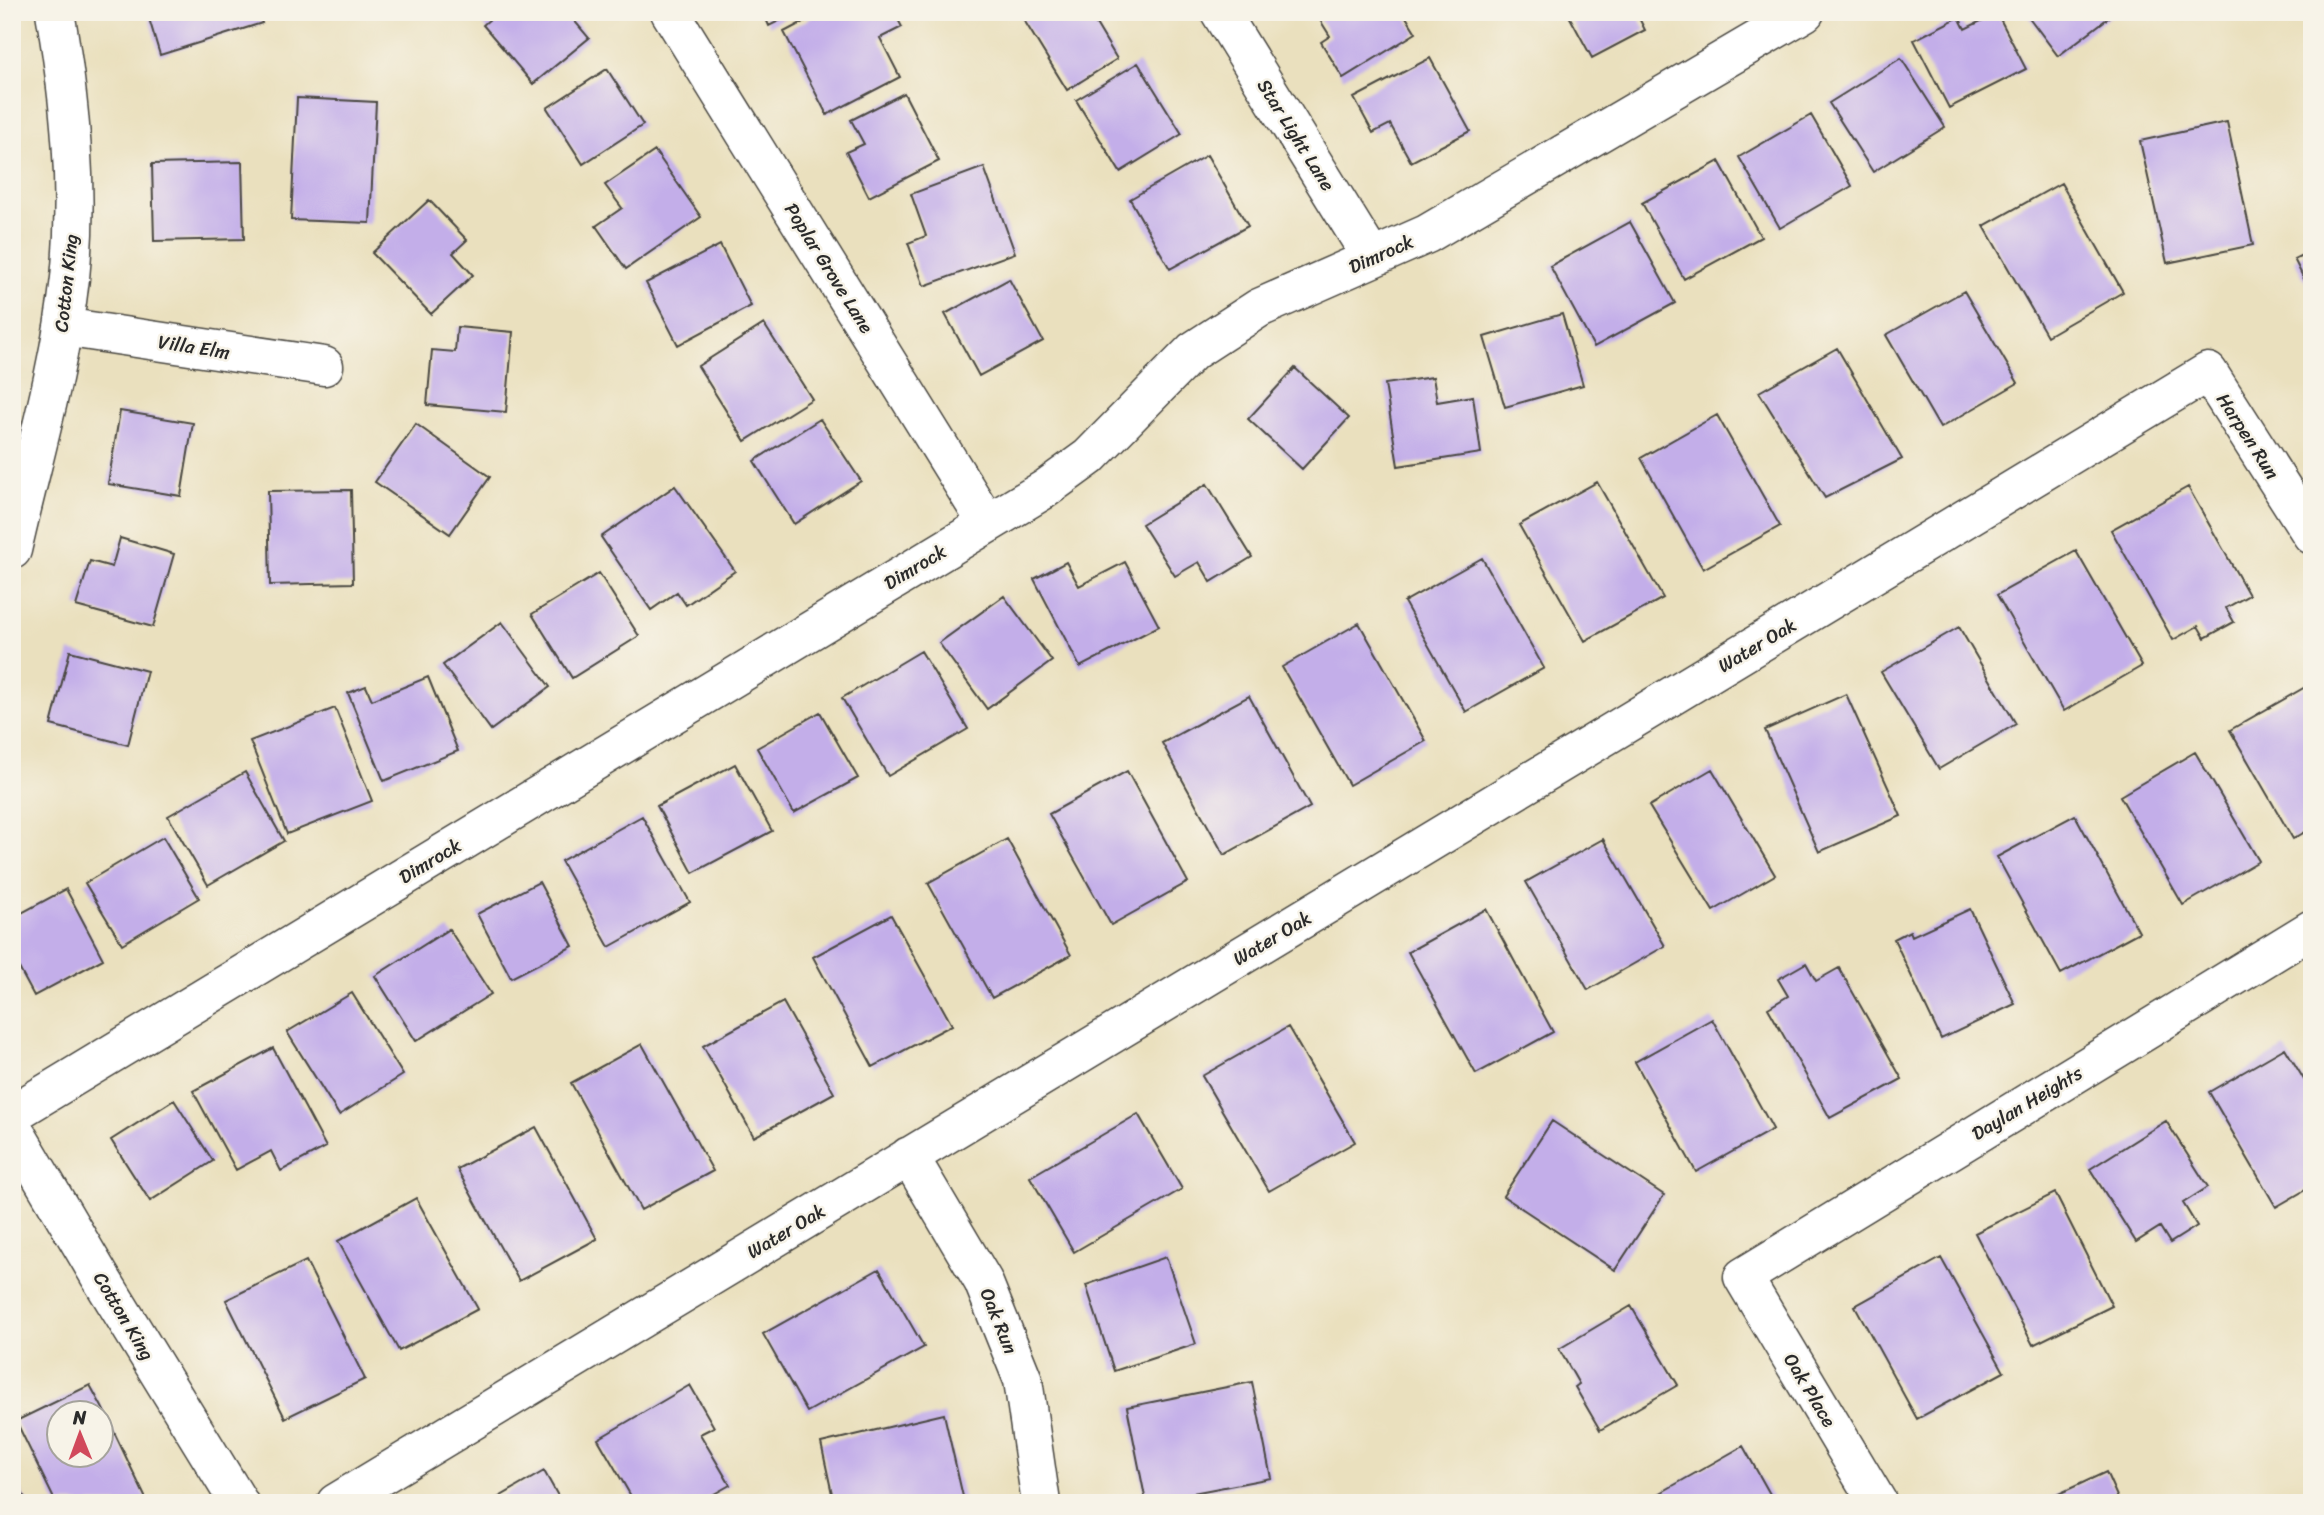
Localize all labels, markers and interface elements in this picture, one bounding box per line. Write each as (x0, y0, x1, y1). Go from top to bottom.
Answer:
street label: Star Light Lane (1248, 72, 1344, 198)
street label: Poplar Grove Lane (775, 196, 883, 340)
street label: Dimrock (1343, 225, 1420, 283)
street label: Cotton King (44, 232, 88, 334)
street label: Villa Elm (156, 325, 233, 369)
street label: Harpen Run (2208, 386, 2288, 486)
street label: Dimrock (877, 535, 954, 599)
street label: Water Oak (1711, 608, 1803, 682)
street label: Dimrock (392, 829, 469, 893)
street label: Water Oak (1226, 901, 1318, 975)
street label: Daylan Heights (1965, 1057, 2089, 1149)
street label: Water Oak (740, 1194, 832, 1268)
street label: Cotton King (84, 1265, 164, 1367)
street label: Oak Run (971, 1283, 1027, 1359)
street label: Oak Place (1775, 1346, 1845, 1434)
north arrow (46, 1400, 116, 1470)
text: N (72, 1401, 87, 1434)

